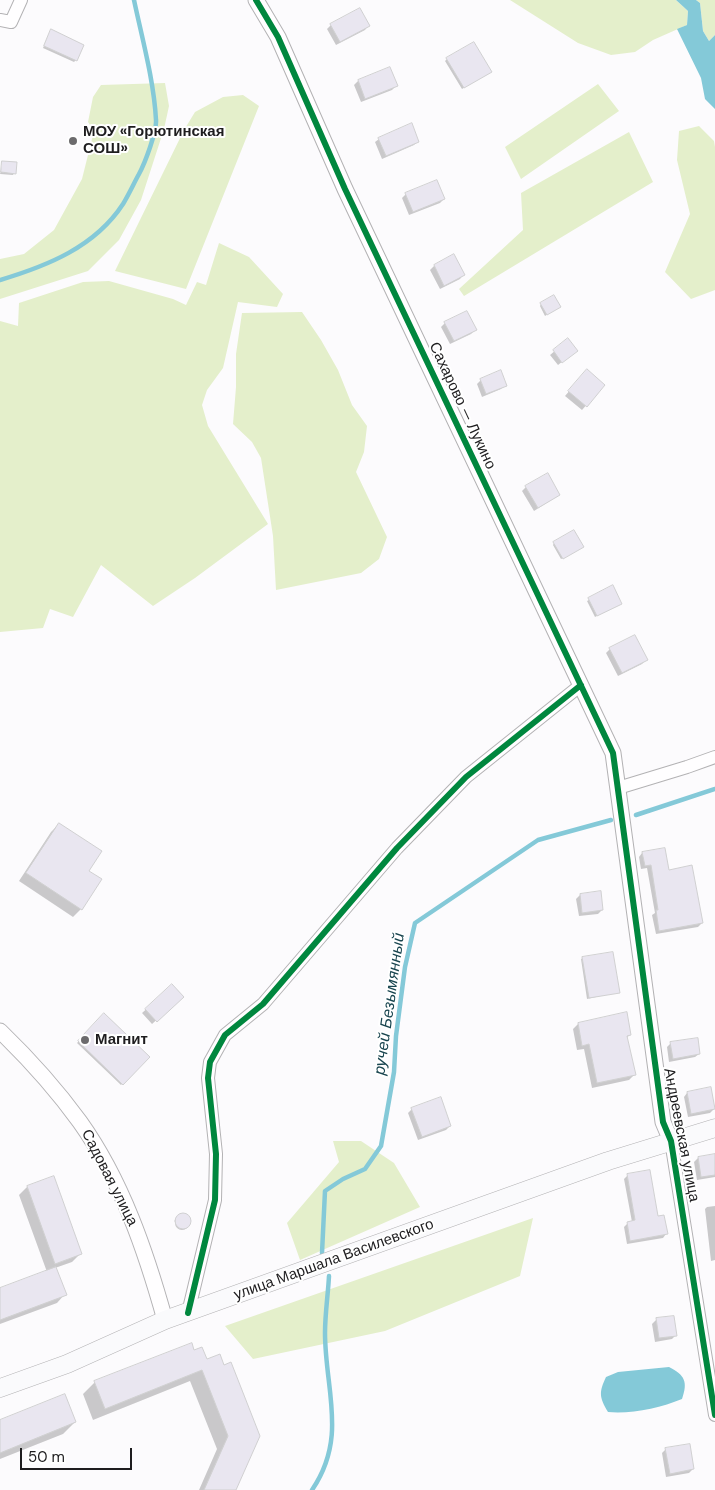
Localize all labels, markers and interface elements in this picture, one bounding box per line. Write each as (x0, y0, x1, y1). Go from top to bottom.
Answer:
place label: МОУ «Горютинская СОШ» (83, 123, 224, 158)
marker: МОУ «Горютинская СОШ» (67, 135, 79, 147)
street label: Сахарово — Лукино (425, 340, 499, 472)
water label: ручей Безымянный (371, 932, 409, 1076)
place label: Магнит (95, 1031, 148, 1049)
marker: Магнит (79, 1034, 91, 1046)
street label: Андреевская улица (659, 1067, 703, 1203)
street label: Садовая улица (77, 1127, 141, 1229)
street label: улица Маршала Василевского (232, 1215, 436, 1305)
scale bar (22, 1438, 135, 1470)
text: 50 m (28, 1447, 65, 1467)

